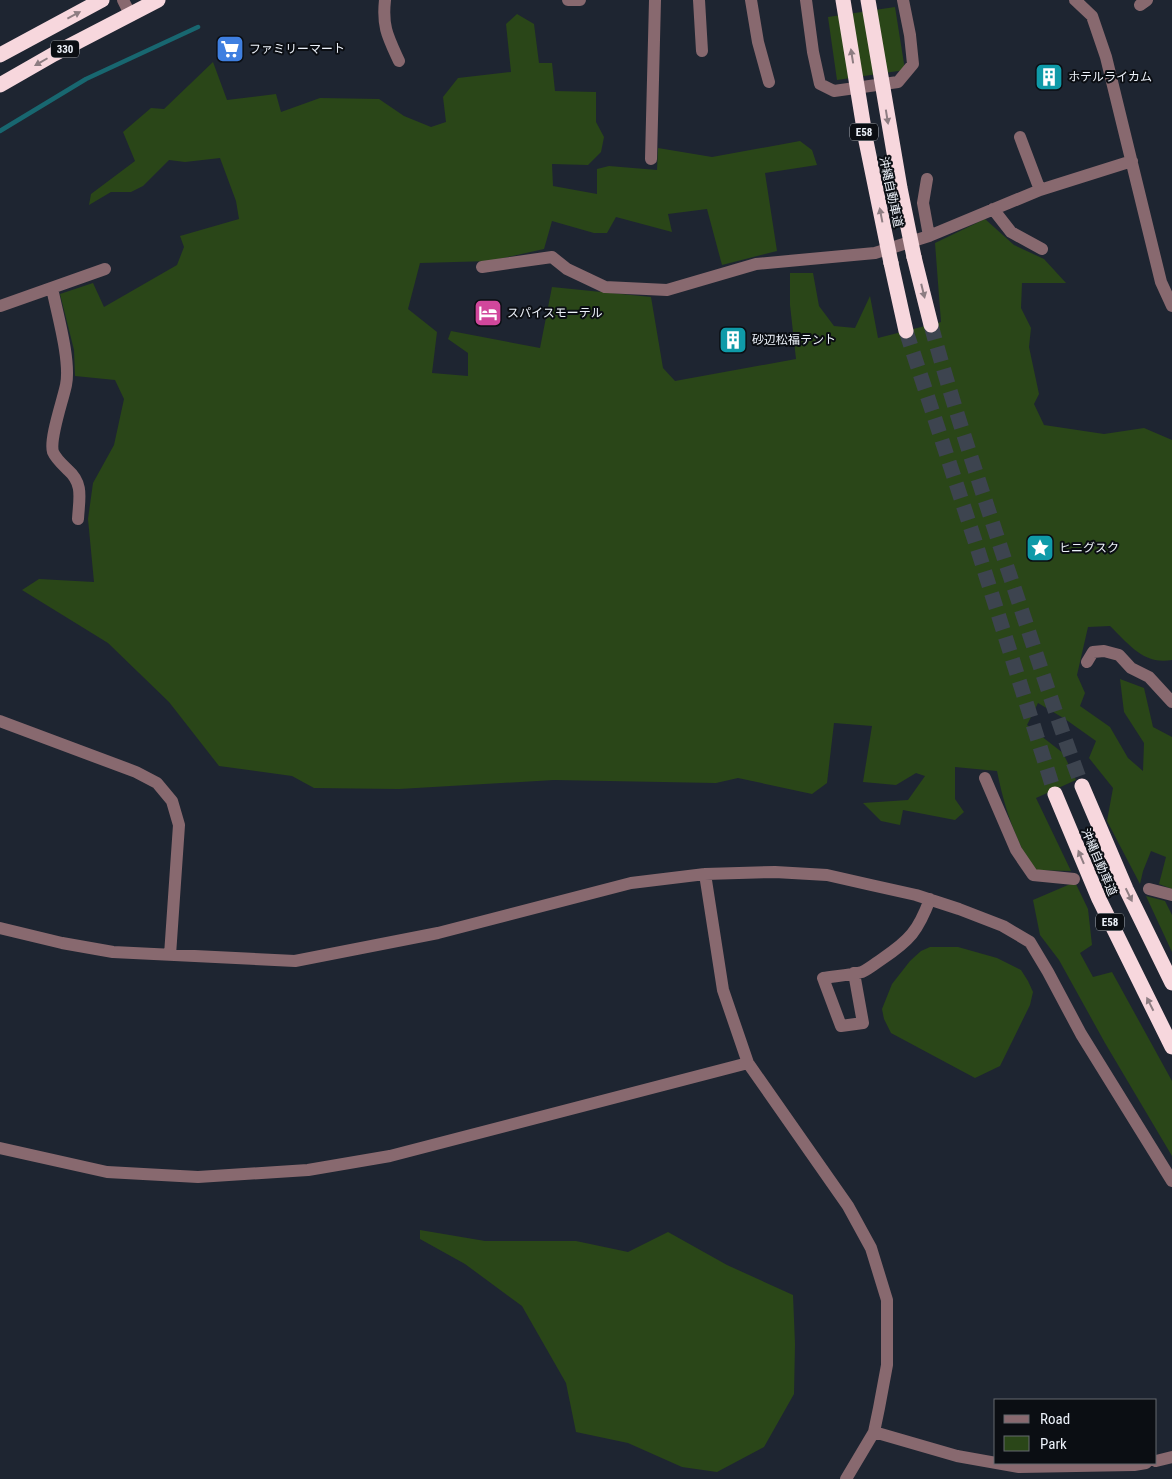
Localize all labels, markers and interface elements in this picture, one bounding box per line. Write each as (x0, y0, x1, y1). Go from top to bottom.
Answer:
one-way arrow (66, 11, 81, 19)
supermarket icon: ファミリーマート (215, 34, 245, 64)
road number: 330 (51, 41, 79, 58)
place label: ファミリーマート (249, 42, 345, 56)
one-way arrow (847, 47, 855, 63)
one-way arrow (34, 57, 47, 66)
building icon: ホテルライカム (1034, 62, 1064, 92)
place label: ホテルライカム (1068, 70, 1152, 84)
one-way arrow (884, 109, 892, 125)
road number: E58 (850, 124, 878, 140)
street label: 沖縄自動車道 (877, 155, 905, 229)
one-way arrow (877, 208, 885, 223)
one-way arrow (919, 283, 927, 298)
hotel icon: スパイスモーテル (473, 298, 503, 328)
place label: スパイスモーテル (507, 306, 603, 320)
building icon: 砂辺松福テント (718, 325, 748, 355)
place label: 砂辺松福テント (752, 333, 836, 347)
place icon: ヒニグスク (1025, 533, 1055, 563)
place label: ヒニグスク (1059, 541, 1119, 555)
street label: 沖縄自動車道 (1078, 826, 1120, 898)
one-way arrow (1076, 850, 1084, 864)
one-way arrow (1125, 888, 1133, 902)
road number: E58 (1096, 914, 1124, 930)
one-way arrow (1146, 997, 1154, 1011)
legend (994, 1399, 1157, 1464)
text: Road (1040, 1410, 1070, 1428)
text: Park (1040, 1435, 1067, 1453)

